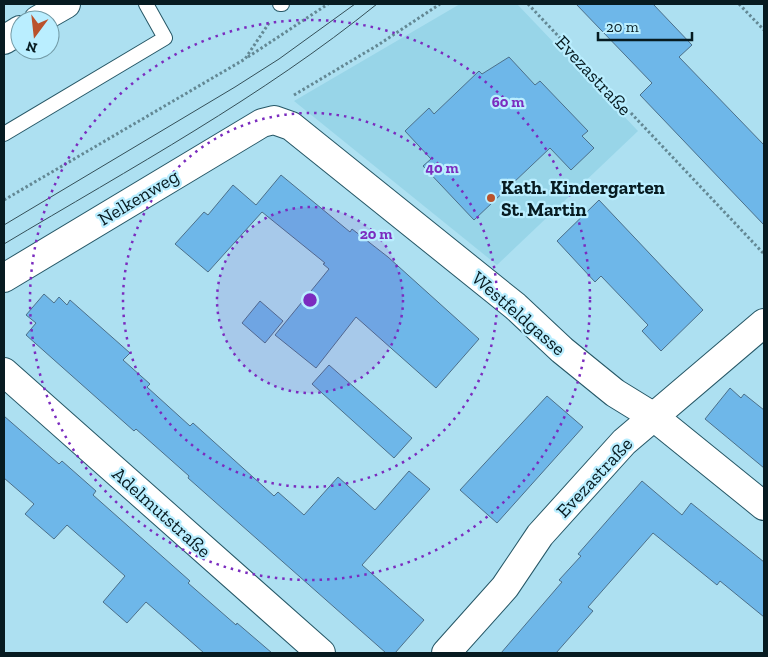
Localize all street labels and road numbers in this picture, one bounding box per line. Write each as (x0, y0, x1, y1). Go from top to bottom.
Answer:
street label: Evezastraße (551, 30, 637, 120)
street label: Nelkenweg (94, 164, 183, 231)
street label: Westfeldgasse (467, 266, 570, 360)
street label: Evezastraße (551, 432, 637, 522)
street label: Adelmutstraße (108, 462, 216, 563)

